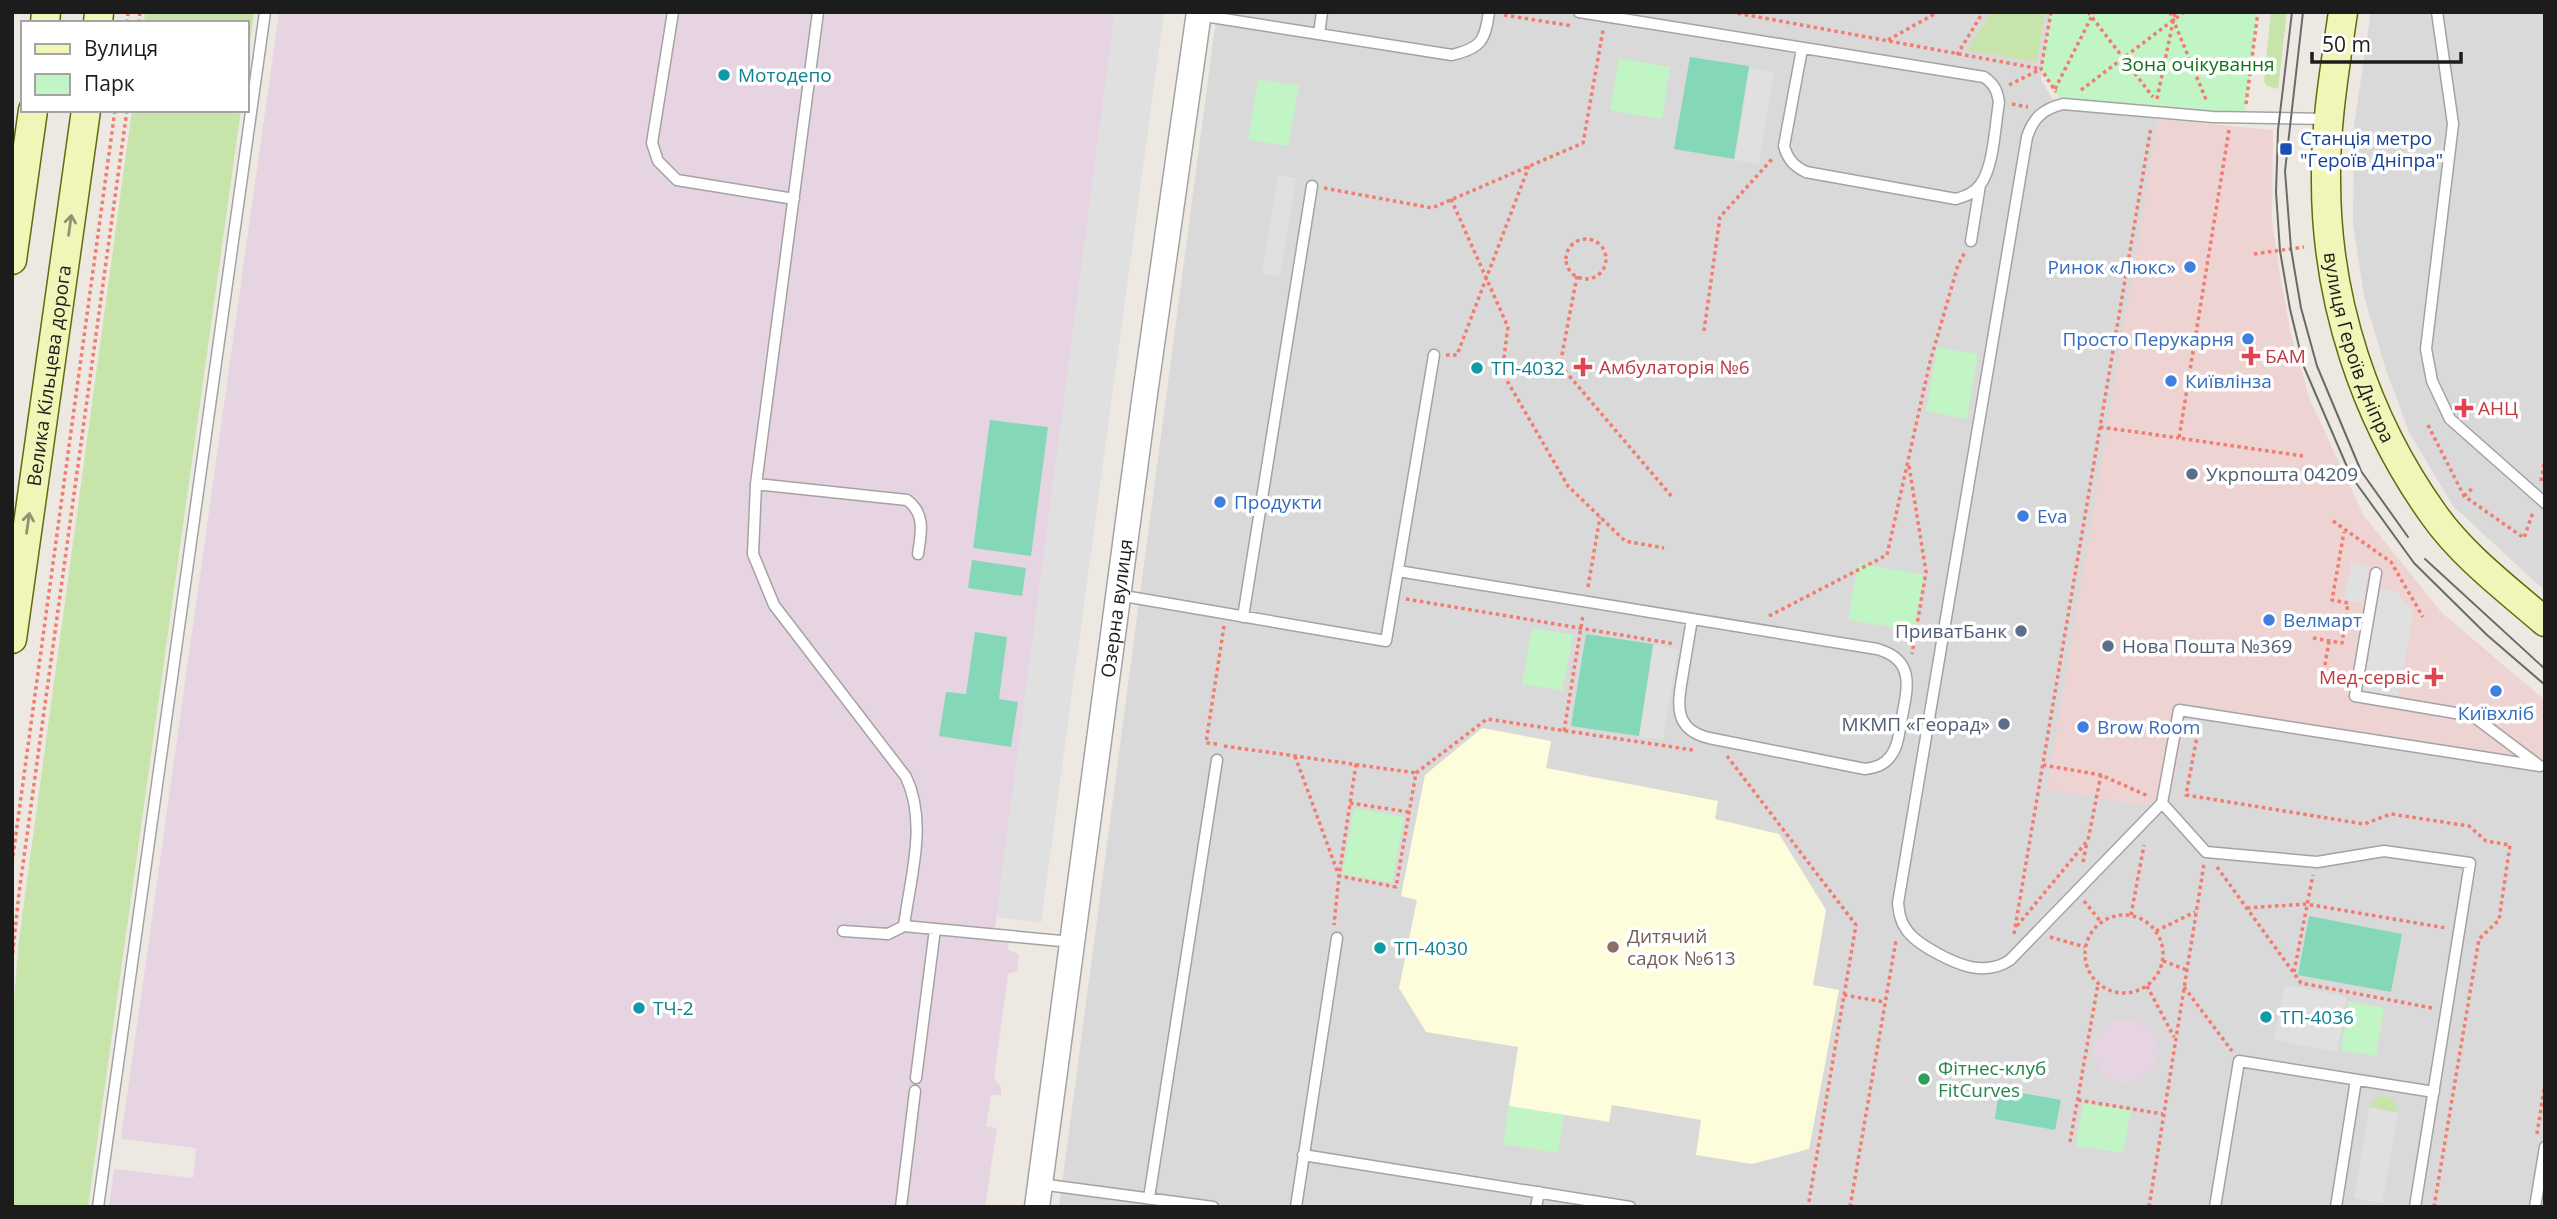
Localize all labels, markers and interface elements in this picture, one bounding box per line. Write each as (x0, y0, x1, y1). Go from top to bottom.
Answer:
legend (21, 21, 248, 112)
scale bar (2312, 21, 2461, 65)
text: 50 m (2322, 30, 2371, 58)
text: Вулиця (84, 34, 158, 62)
park label: Зона очікування (2121, 51, 2275, 77)
place label: Мотодепо (738, 62, 832, 88)
marker: Мотодепо (716, 67, 732, 83)
text: Парк (84, 69, 135, 97)
place label: Станція метро "Героїв Дніпра" (2300, 125, 2443, 173)
marker: Станція метро "Героїв Дніпра" (2278, 141, 2294, 157)
one-way arrow (63, 214, 76, 237)
street label: вулиця Героїв Дніпра (2318, 251, 2401, 447)
place label: Ринок «Люкс» (2047, 254, 2176, 280)
marker: Ринок «Люкс» (2182, 259, 2198, 275)
street label: Велика Кільцева дорога (21, 263, 77, 488)
place label: Просто Перукарня (2063, 326, 2234, 352)
marker: Просто Перукарня (2240, 331, 2256, 347)
place label: БАМ (2265, 343, 2306, 369)
marker: БАМ (2243, 348, 2259, 364)
place label: Амбулаторія №6 (1599, 354, 1750, 380)
place label: ТП-4032 (1491, 355, 1565, 381)
marker: Амбулаторія №6 (1573, 357, 1593, 377)
marker: ТП-4032 (1469, 360, 1485, 376)
place label: Київлінза (2185, 368, 2272, 394)
marker: Київлінза (2163, 373, 2179, 389)
place label: АНЦ (2478, 395, 2518, 421)
marker: АНЦ (2456, 400, 2472, 416)
place label: Укрпошта 04209 (2206, 461, 2358, 487)
marker: Укрпошта 04209 (2184, 466, 2200, 482)
place label: Продукти (1234, 489, 1322, 515)
marker: Продукти (1212, 494, 1228, 510)
place label: Eva (2037, 503, 2068, 529)
marker: Eva (2015, 508, 2031, 524)
one-way arrow (22, 512, 35, 535)
street label: Озерна вулиця (1094, 537, 1139, 679)
place label: Велмарт (2283, 607, 2362, 633)
marker: Велмарт (2261, 612, 2277, 628)
place label: ПриватБанк (1895, 618, 2007, 644)
marker: ПриватБанк (2013, 623, 2029, 639)
place label: Нова Пошта №369 (2122, 633, 2292, 659)
marker: Нова Пошта №369 (2100, 638, 2116, 654)
place label: Мед-сервіс (2319, 664, 2420, 690)
marker: Мед-сервіс (2426, 669, 2442, 685)
marker: Київхліб (2488, 683, 2504, 699)
place label: Київхліб (2458, 700, 2534, 726)
place label: МКМП «Георад» (1842, 711, 1990, 737)
place label: Brow Room (2097, 714, 2200, 740)
marker: МКМП «Георад» (1996, 716, 2012, 732)
marker: Brow Room (2075, 719, 2091, 735)
place label: Дитячий садок №613 (1627, 923, 1736, 971)
place label: ТП-4030 (1394, 935, 1468, 961)
marker: Дитячий садок №613 (1605, 939, 1621, 955)
marker: ТП-4030 (1372, 940, 1388, 956)
place label: ТЧ-2 (653, 995, 694, 1021)
marker: ТЧ-2 (631, 1000, 647, 1016)
place label: ТП-4036 (2280, 1004, 2354, 1030)
marker: ТП-4036 (2258, 1009, 2274, 1025)
place label: Фітнес-клуб FitCurves (1938, 1055, 2046, 1103)
marker: Фітнес-клуб FitCurves (1916, 1071, 1932, 1087)

